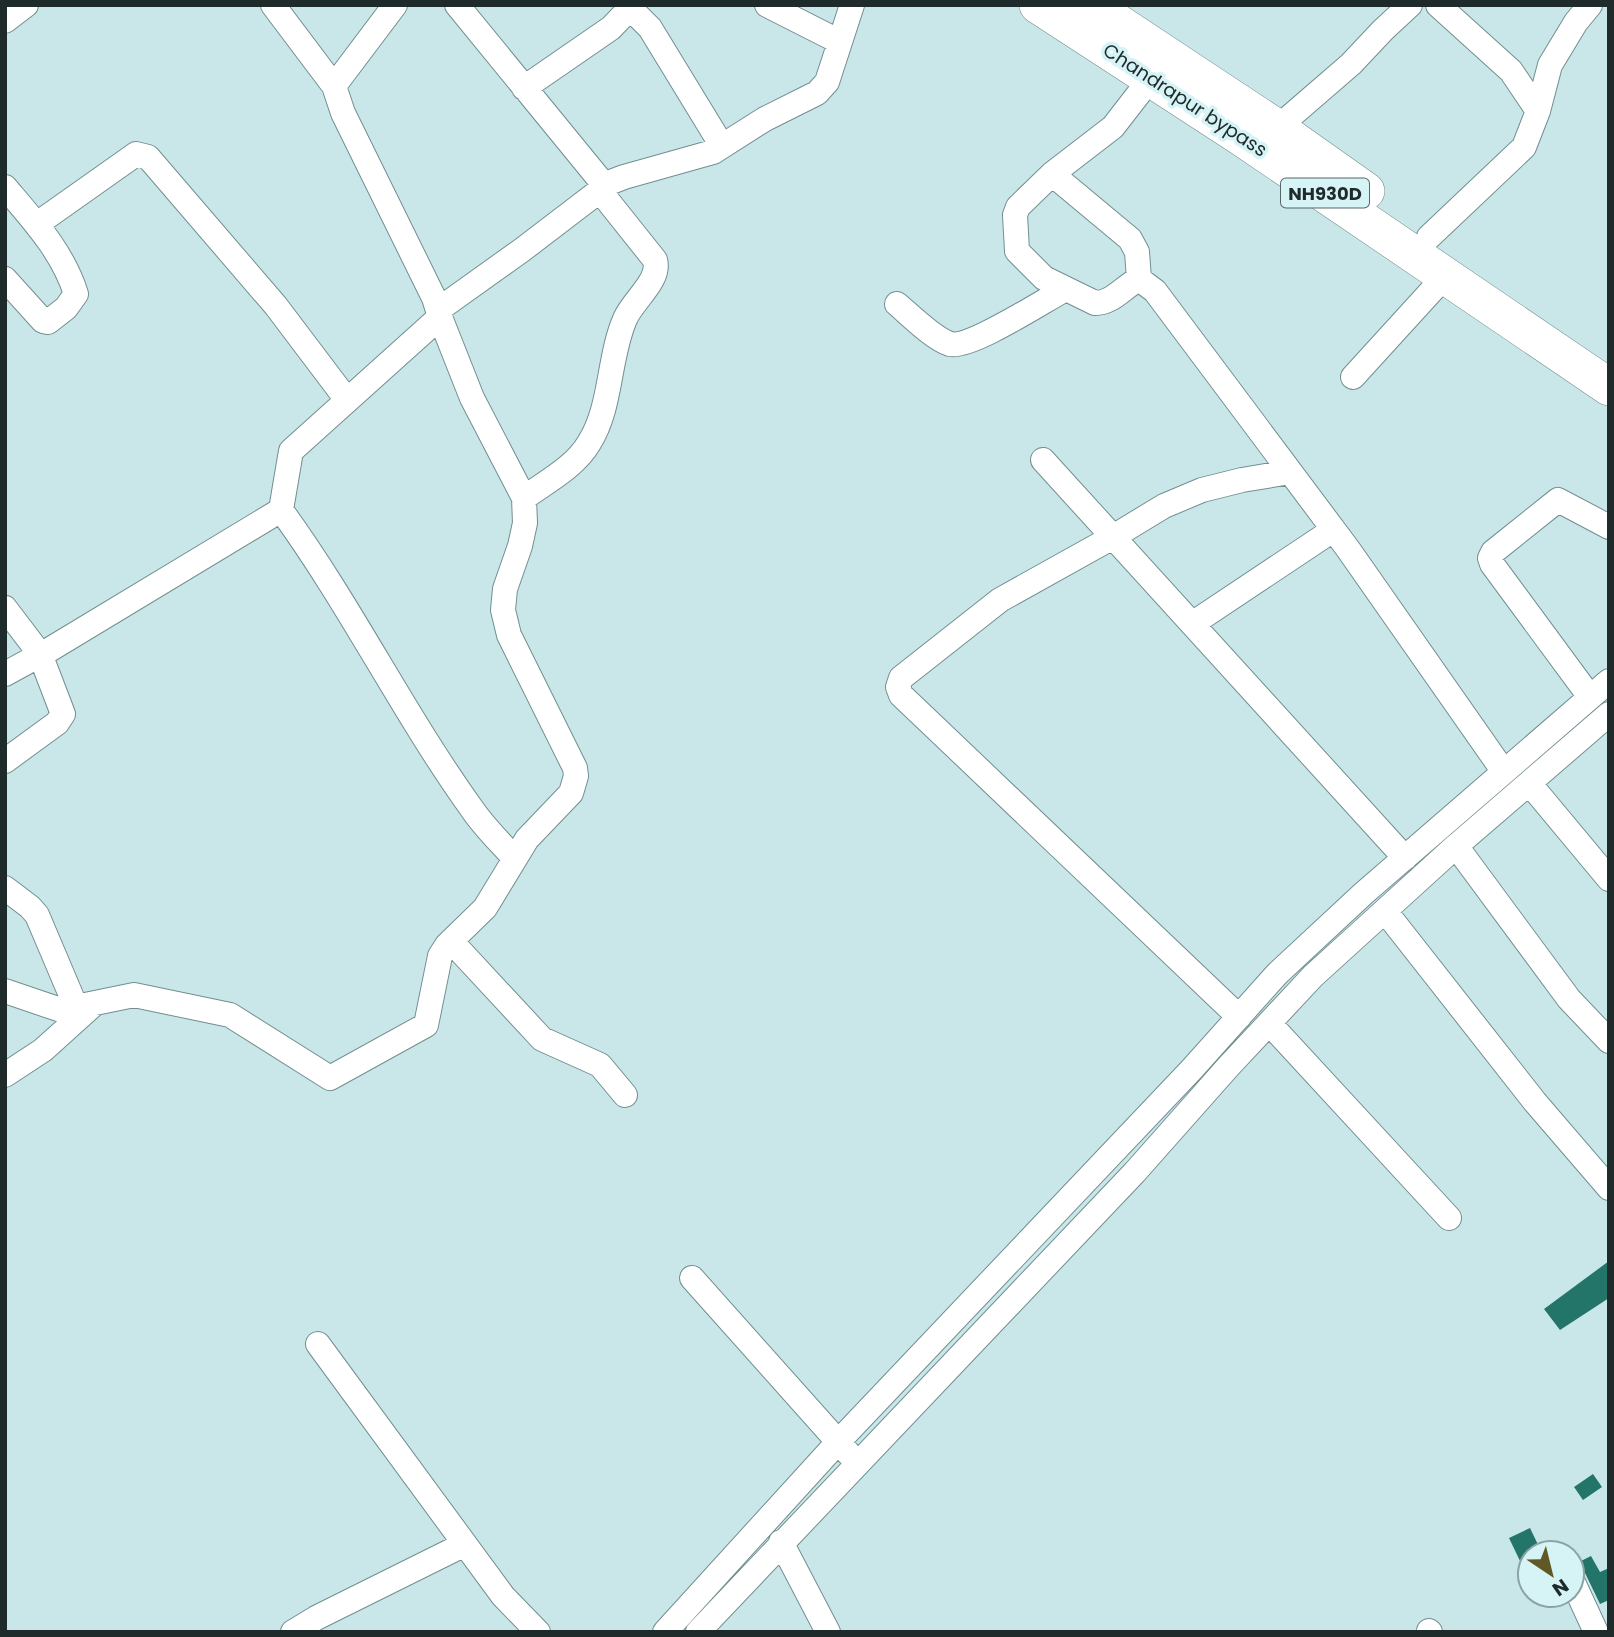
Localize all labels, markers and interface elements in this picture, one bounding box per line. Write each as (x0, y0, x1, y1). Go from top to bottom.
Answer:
street label: Chandrapur bypass (1098, 37, 1272, 163)
road number: NH930D (1281, 178, 1369, 208)
north arrow (1516, 1539, 1586, 1609)
text: N (1547, 1572, 1574, 1603)

